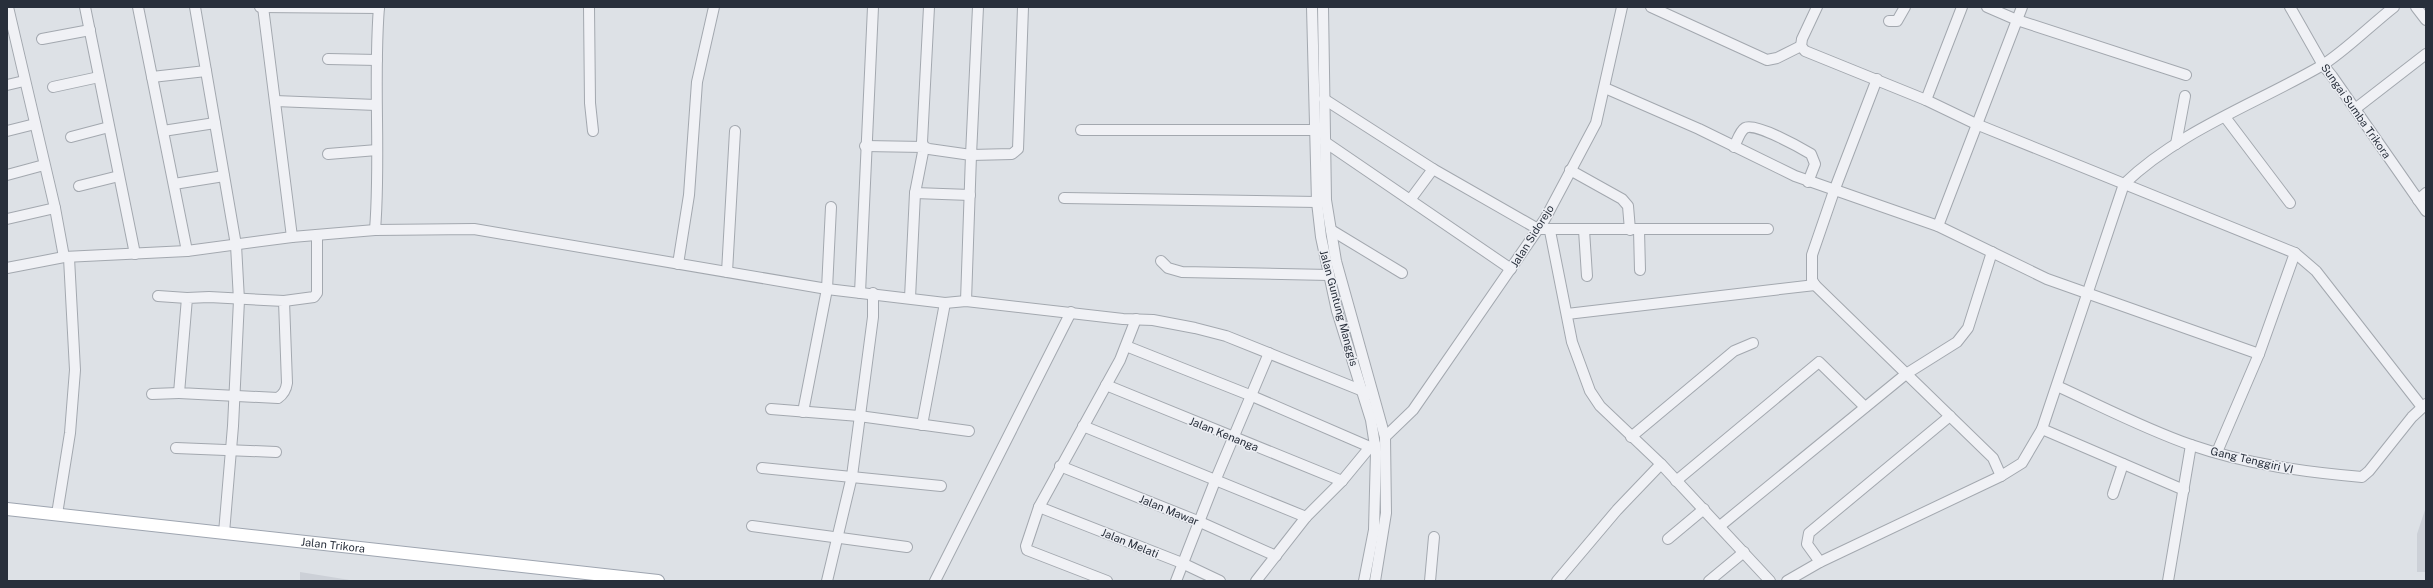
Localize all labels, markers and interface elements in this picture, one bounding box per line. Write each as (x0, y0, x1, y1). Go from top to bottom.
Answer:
street label: Sungai Sumba Trikora (2319, 61, 2393, 161)
street label: Jalan Sidorejo (1508, 203, 1556, 269)
street label: Jalan Guntung Manggis (1318, 249, 1360, 368)
street label: Jalan Kenanga (1188, 415, 1260, 453)
street label: Gang Tenggiri VI (2209, 445, 2295, 475)
street label: Jalan Mawar (1137, 493, 1201, 527)
street label: Jalan Melati (1100, 526, 1160, 560)
street label: Jalan Trikora (300, 536, 366, 555)

